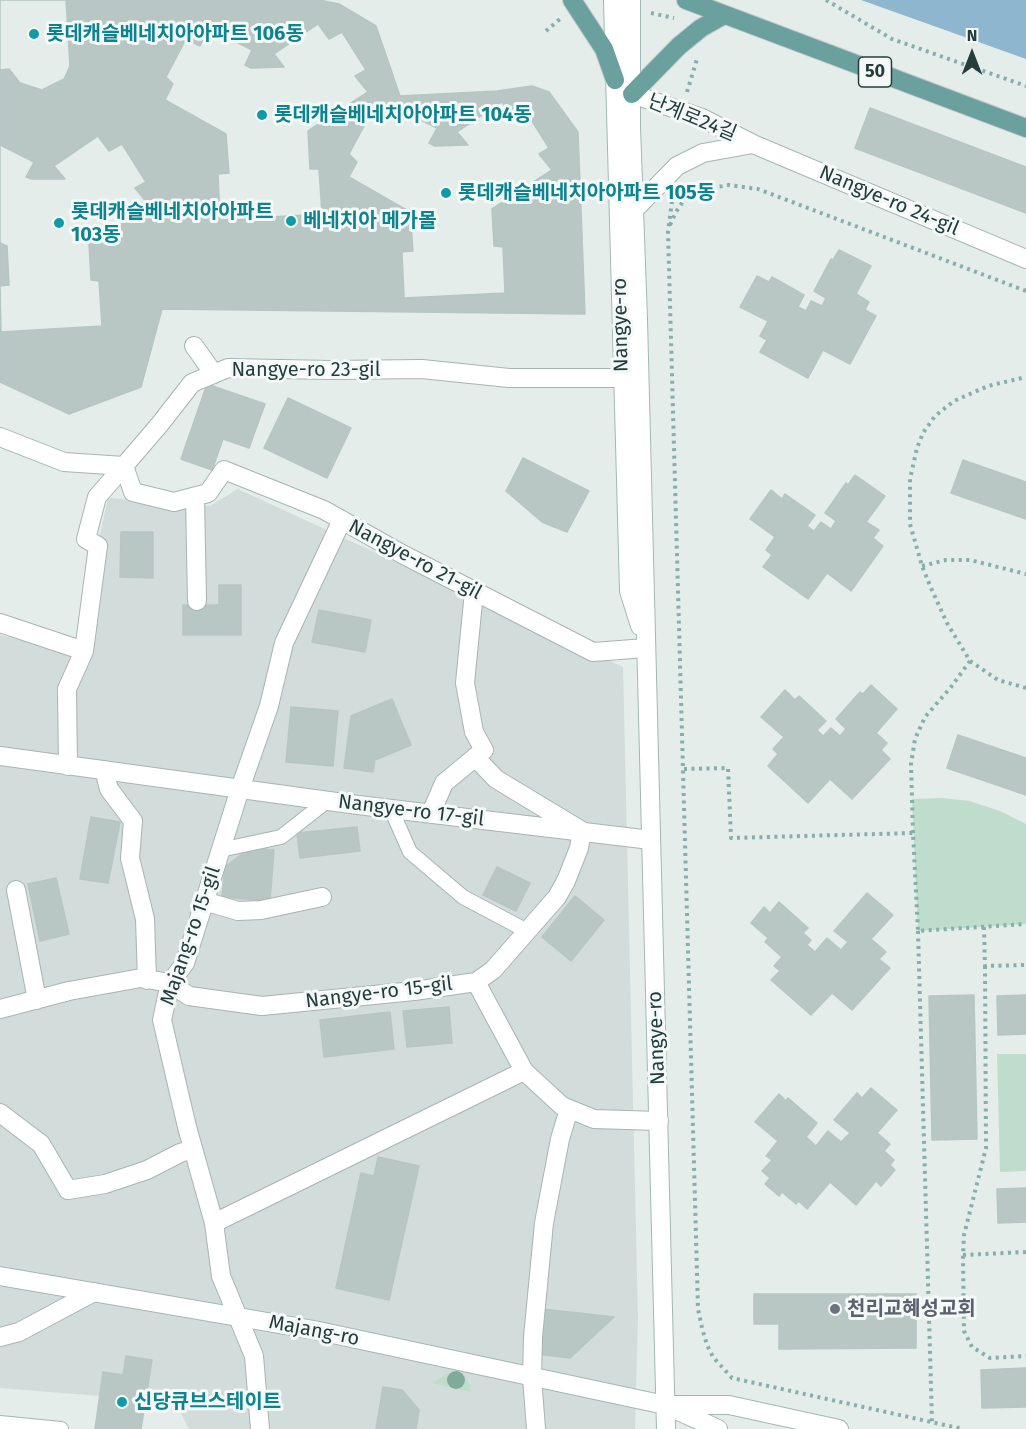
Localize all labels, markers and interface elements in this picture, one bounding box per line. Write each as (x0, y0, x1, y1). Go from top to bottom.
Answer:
place label: 롯데캐슬베네치아아파트 106동 (46, 22, 304, 46)
north arrow (942, 24, 1002, 84)
text: N (967, 26, 977, 45)
marker: 롯데캐슬베네치아아파트 106동 (27, 27, 41, 41)
road number: 50 (858, 57, 892, 87)
street label: 난계로24길 (644, 89, 740, 147)
place label: 롯데캐슬베네치아아파트 104동 (274, 103, 532, 127)
marker: 롯데캐슬베네치아아파트 104동 (255, 108, 269, 122)
street label: Nangye-ro 24-gil (816, 161, 962, 241)
place label: 롯데캐슬베네치아아파트 105동 (458, 181, 715, 205)
marker: 롯데캐슬베네치아아파트 105동 (439, 186, 453, 200)
place label: 롯데캐슬베네치아아파트 103동 (71, 200, 273, 247)
place label: 베네치아 메가몰 (303, 209, 437, 233)
marker: 베네치아 메가몰 (284, 214, 298, 228)
marker: 롯데캐슬베네치아아파트 103동 (52, 216, 66, 230)
street label: Nangye-ro (608, 278, 634, 372)
street label: Nangye-ro 23-gil (231, 358, 381, 382)
street label: Nangye-ro 21-gil (344, 515, 486, 605)
street label: Nangye-ro 17-gil (337, 790, 485, 832)
street label: Majang-ro 15-gil (156, 863, 226, 1009)
street label: Nangye-ro 15-gil (304, 972, 454, 1014)
street label: Nangye-ro (643, 991, 671, 1085)
place label: 천리교혜성교회 (847, 1297, 976, 1321)
marker: 천리교혜성교회 (828, 1302, 842, 1316)
street label: Majang-ro (267, 1310, 361, 1352)
place label: 신당큐브스테이트 (134, 1390, 281, 1414)
marker: 신당큐브스테이트 (115, 1395, 129, 1409)

